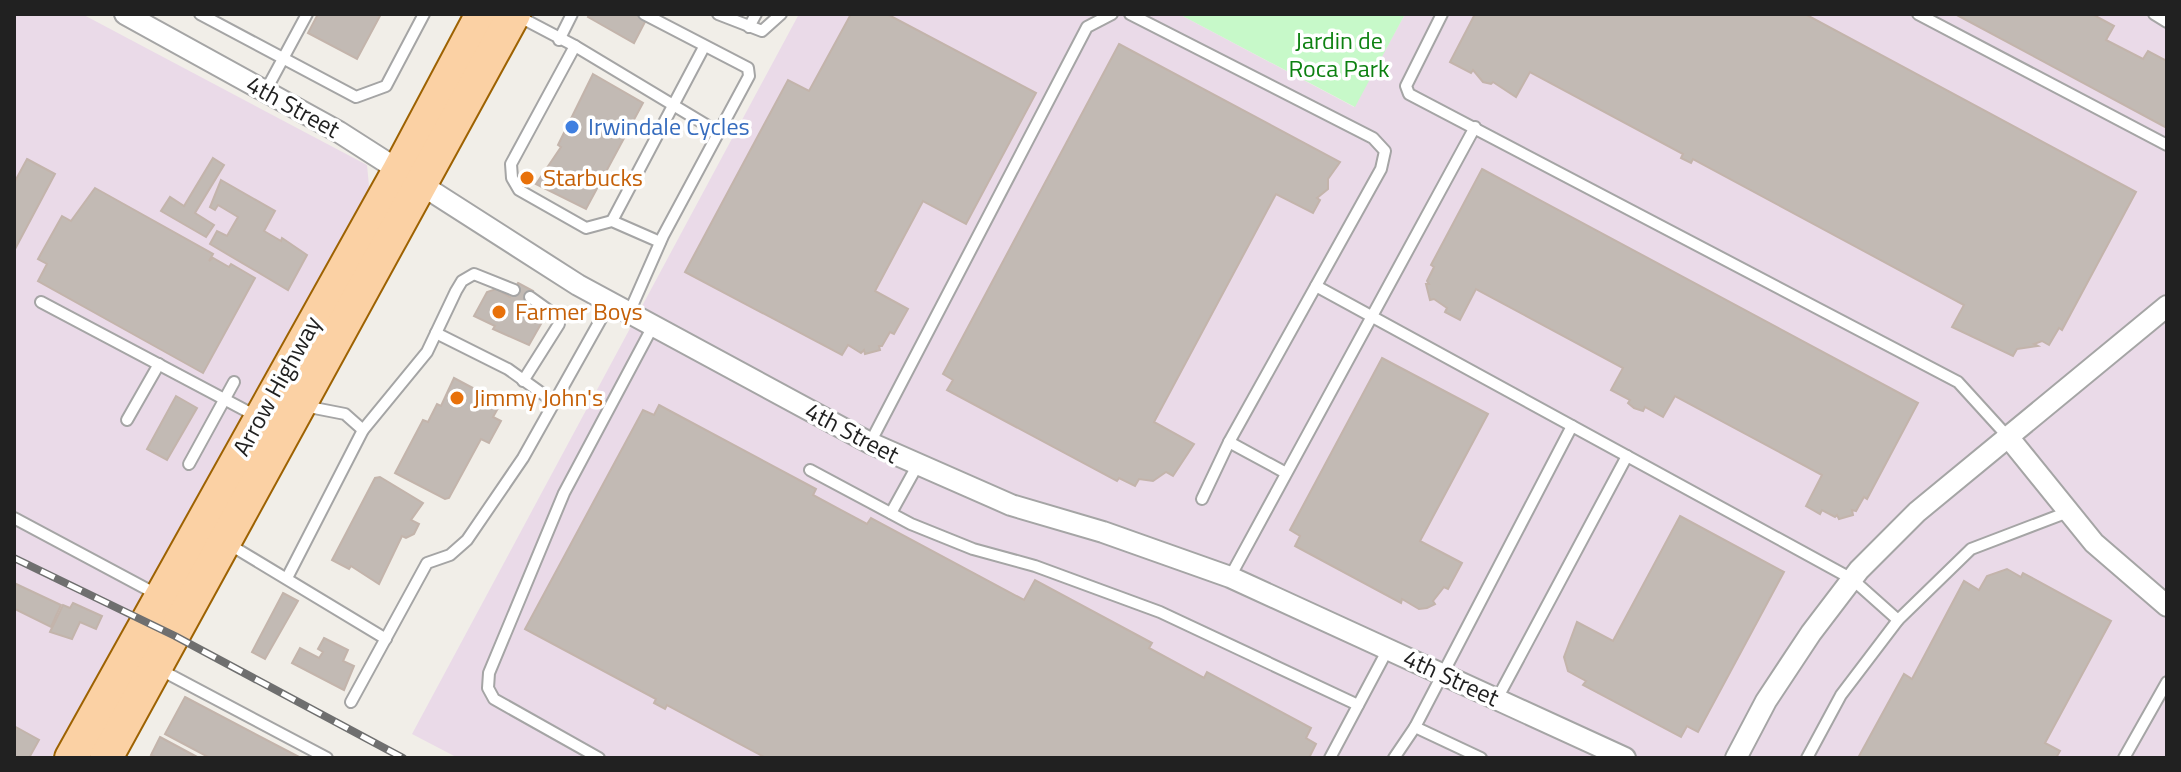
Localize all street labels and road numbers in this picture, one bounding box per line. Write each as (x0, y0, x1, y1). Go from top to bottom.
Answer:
street label: 4th Street (240, 66, 347, 147)
street label: Arrow Highway (223, 309, 330, 462)
street label: 4th Street (799, 392, 906, 472)
street label: 4th Street (1398, 639, 1506, 715)

